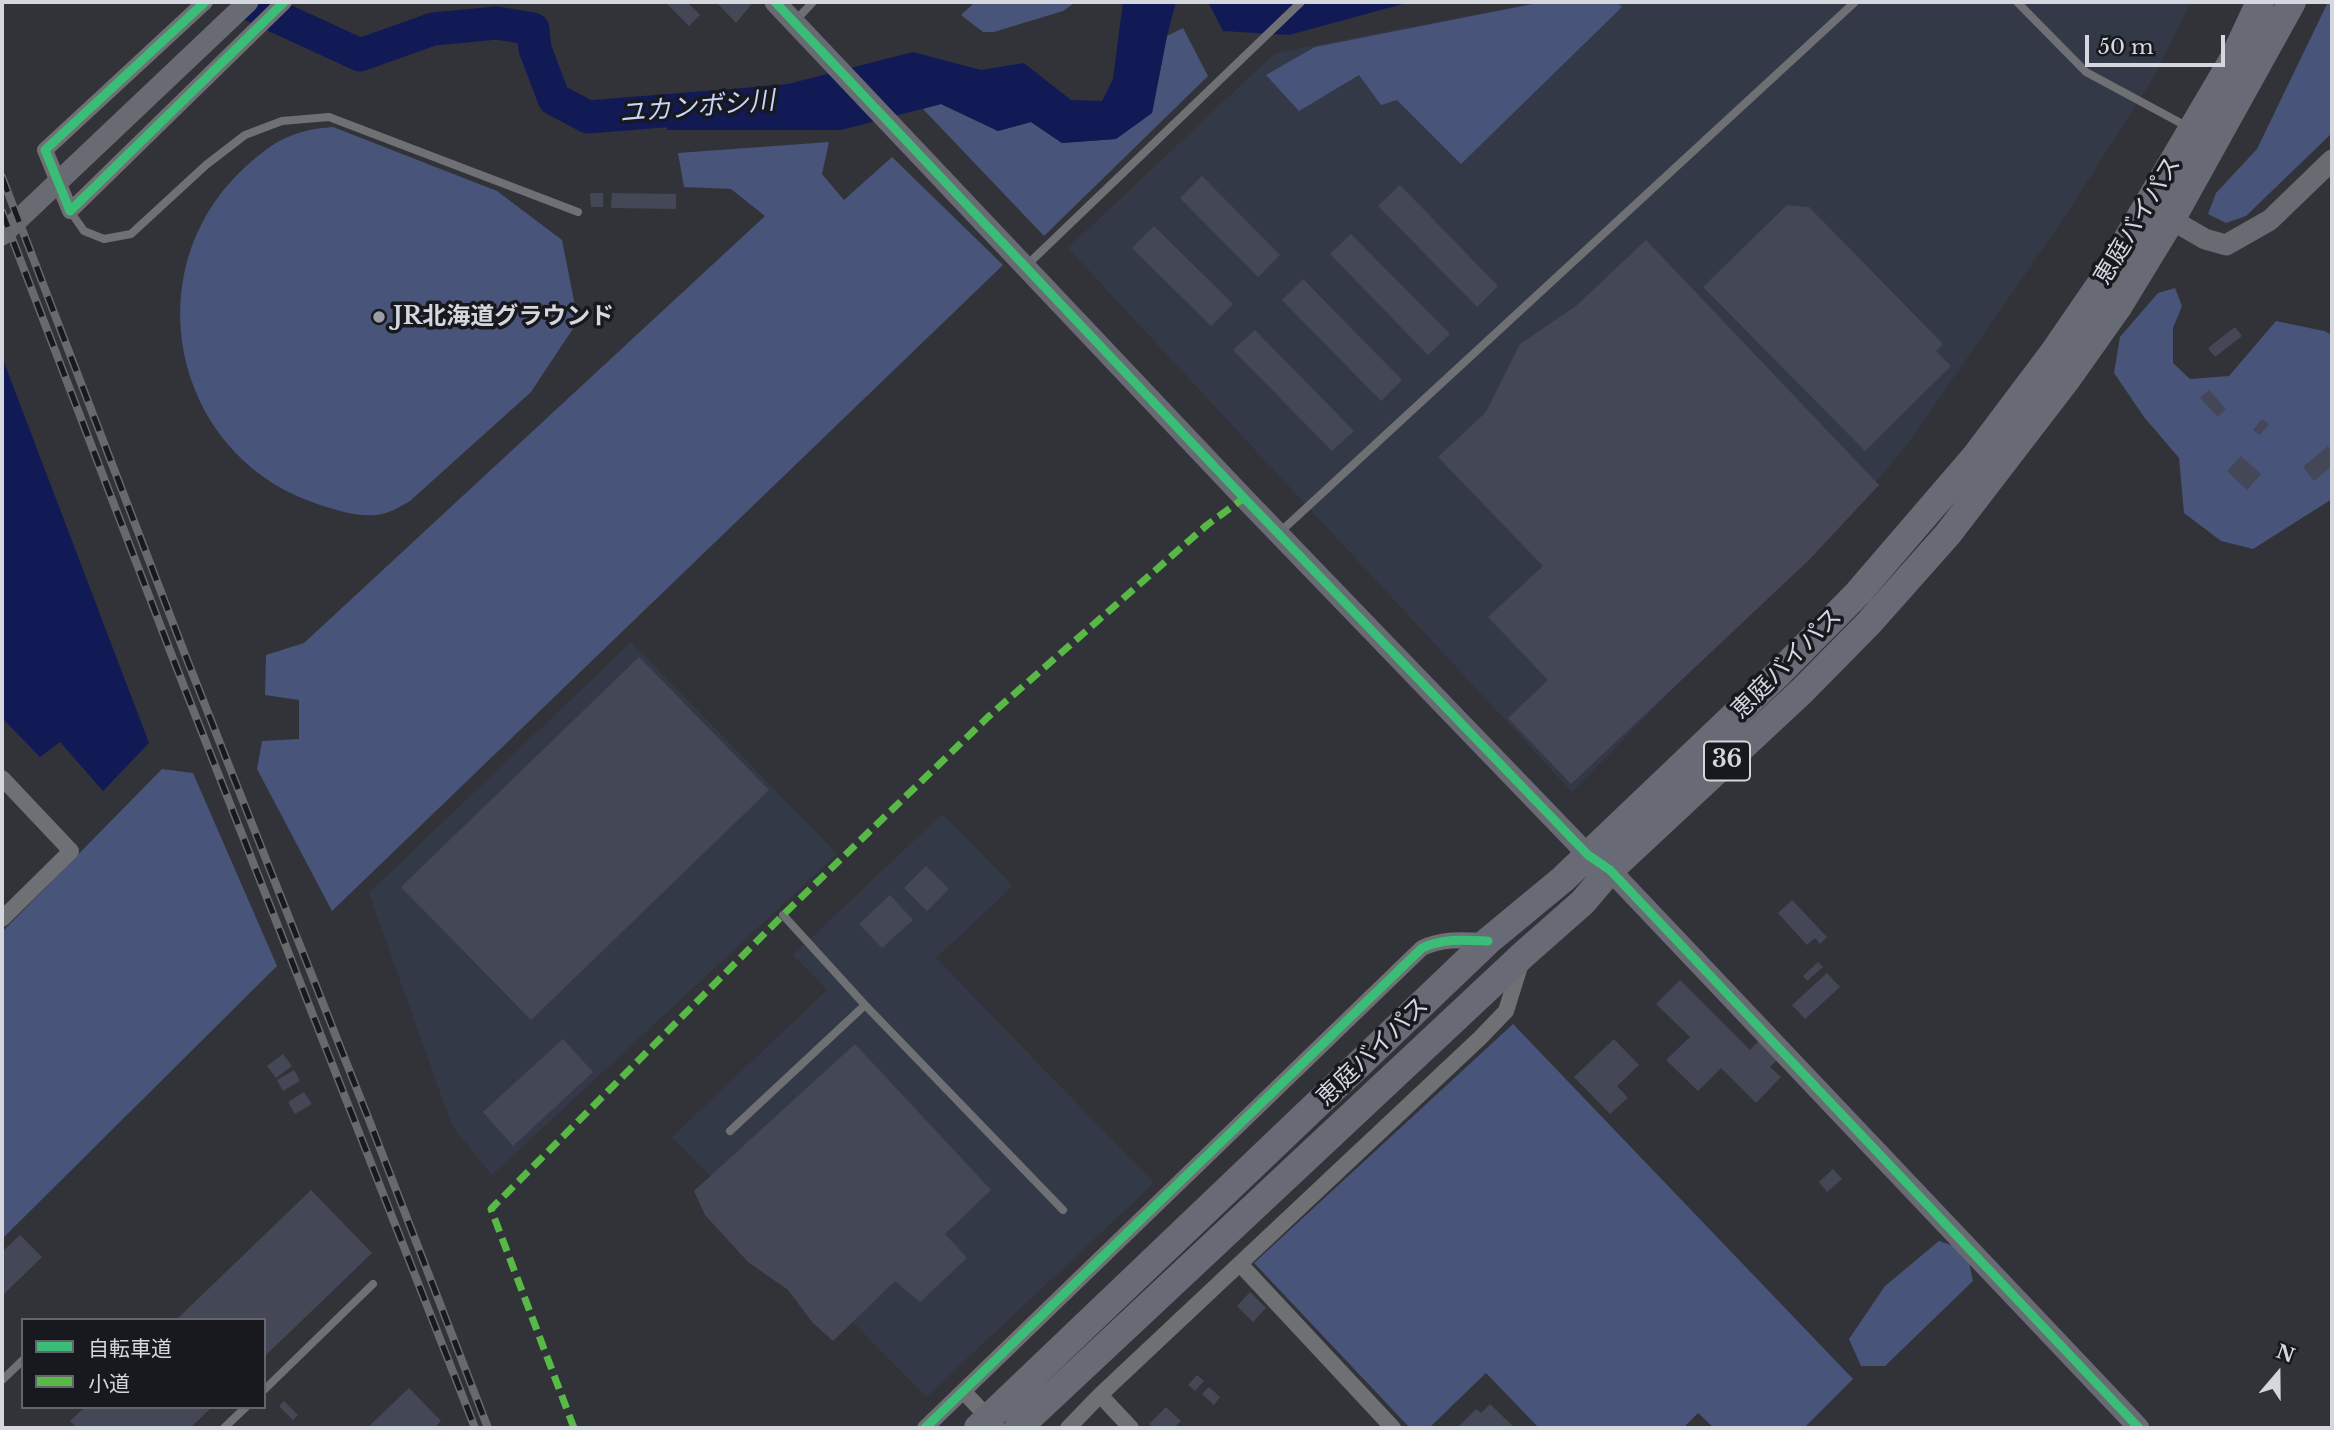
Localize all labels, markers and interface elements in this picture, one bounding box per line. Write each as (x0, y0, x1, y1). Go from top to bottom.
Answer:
scale bar (2089, 21, 2229, 65)
text: 50 m (2098, 34, 2153, 60)
water label: ユカンボシ川 (618, 86, 776, 130)
street label: 恵庭バイパス (2089, 152, 2187, 290)
place label: JR北海道グラウンド (393, 303, 614, 331)
marker: JR北海道グラウンド (371, 309, 387, 325)
street label: 恵庭バイパス (1726, 603, 1848, 725)
road number: 36 (1704, 741, 1750, 780)
street label: 恵庭バイパス (1311, 992, 1435, 1112)
legend (21, 1318, 266, 1409)
text: 自転車道 (88, 1336, 172, 1362)
north arrow (2243, 1339, 2313, 1409)
text: N (2273, 1340, 2298, 1368)
text: 小道 (88, 1371, 130, 1397)

